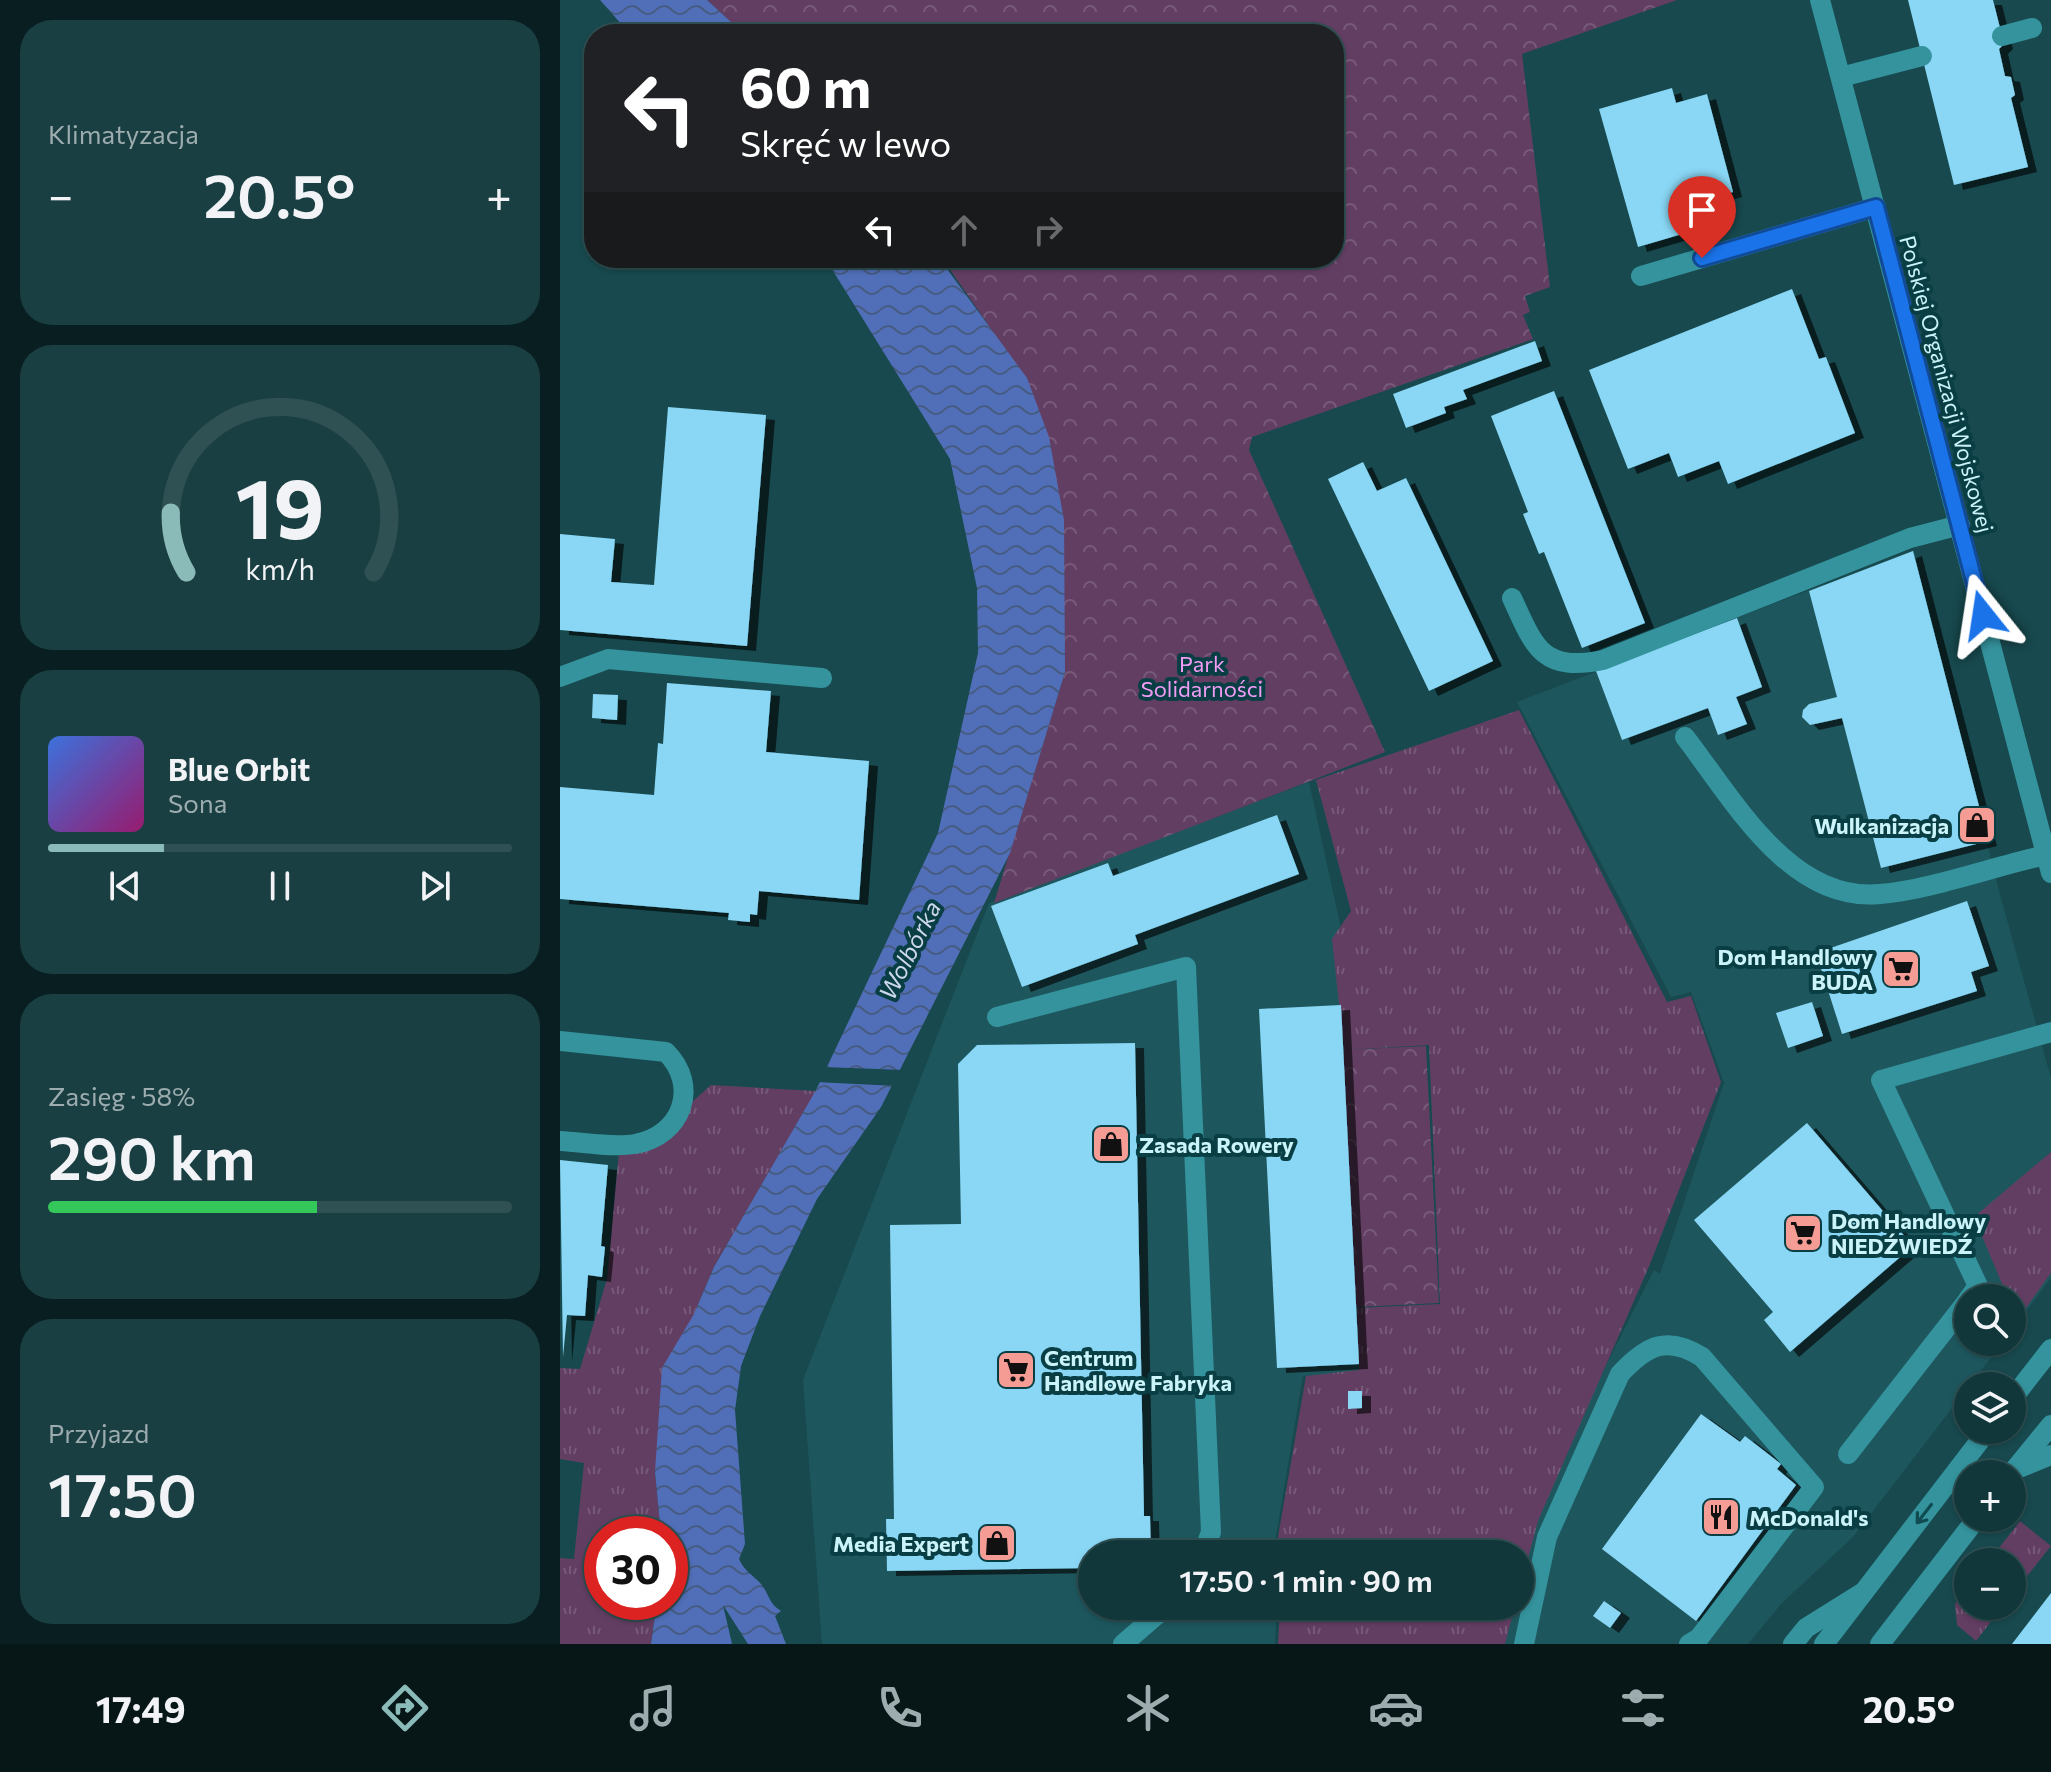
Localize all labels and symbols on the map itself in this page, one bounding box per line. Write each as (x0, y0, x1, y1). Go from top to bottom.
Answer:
pin (1668, 176, 1736, 258)
street label: Polskiej Organizacji Wojskowej (1894, 232, 2000, 536)
position arrow (1941, 573, 2025, 657)
park label: Park Solidarności (1141, 650, 1263, 702)
shop icon: Wulkanizacja (1956, 804, 1998, 846)
place label: Wulkanizacja (1814, 812, 1949, 839)
water label: Wolbórka (872, 896, 946, 1004)
place label: Dom Handlowy BUDA (1718, 943, 1873, 995)
supermarket icon: Dom Handlowy BUDA (1880, 948, 1922, 990)
shop icon: Zasada Rowery (1090, 1123, 1132, 1165)
place label: Zasada Rowery (1139, 1131, 1294, 1158)
place label: Dom Handlowy NIEDŹWIEDŹ (1831, 1207, 1986, 1259)
supermarket icon: Dom Handlowy NIEDŹWIEDŹ (1782, 1212, 1824, 1254)
place label: Centrum Handlowe Fabryka (1044, 1344, 1232, 1396)
supermarket icon: Centrum Handlowe Fabryka (995, 1349, 1037, 1391)
restaurant icon: McDonald's (1700, 1496, 1742, 1538)
one-way arrow (1915, 1503, 1932, 1524)
place label: McDonald's (1749, 1504, 1868, 1531)
speed limit sign: 30 (584, 1516, 688, 1620)
shop icon: Media Expert (976, 1522, 1018, 1564)
place label: Media Expert (833, 1530, 969, 1557)

